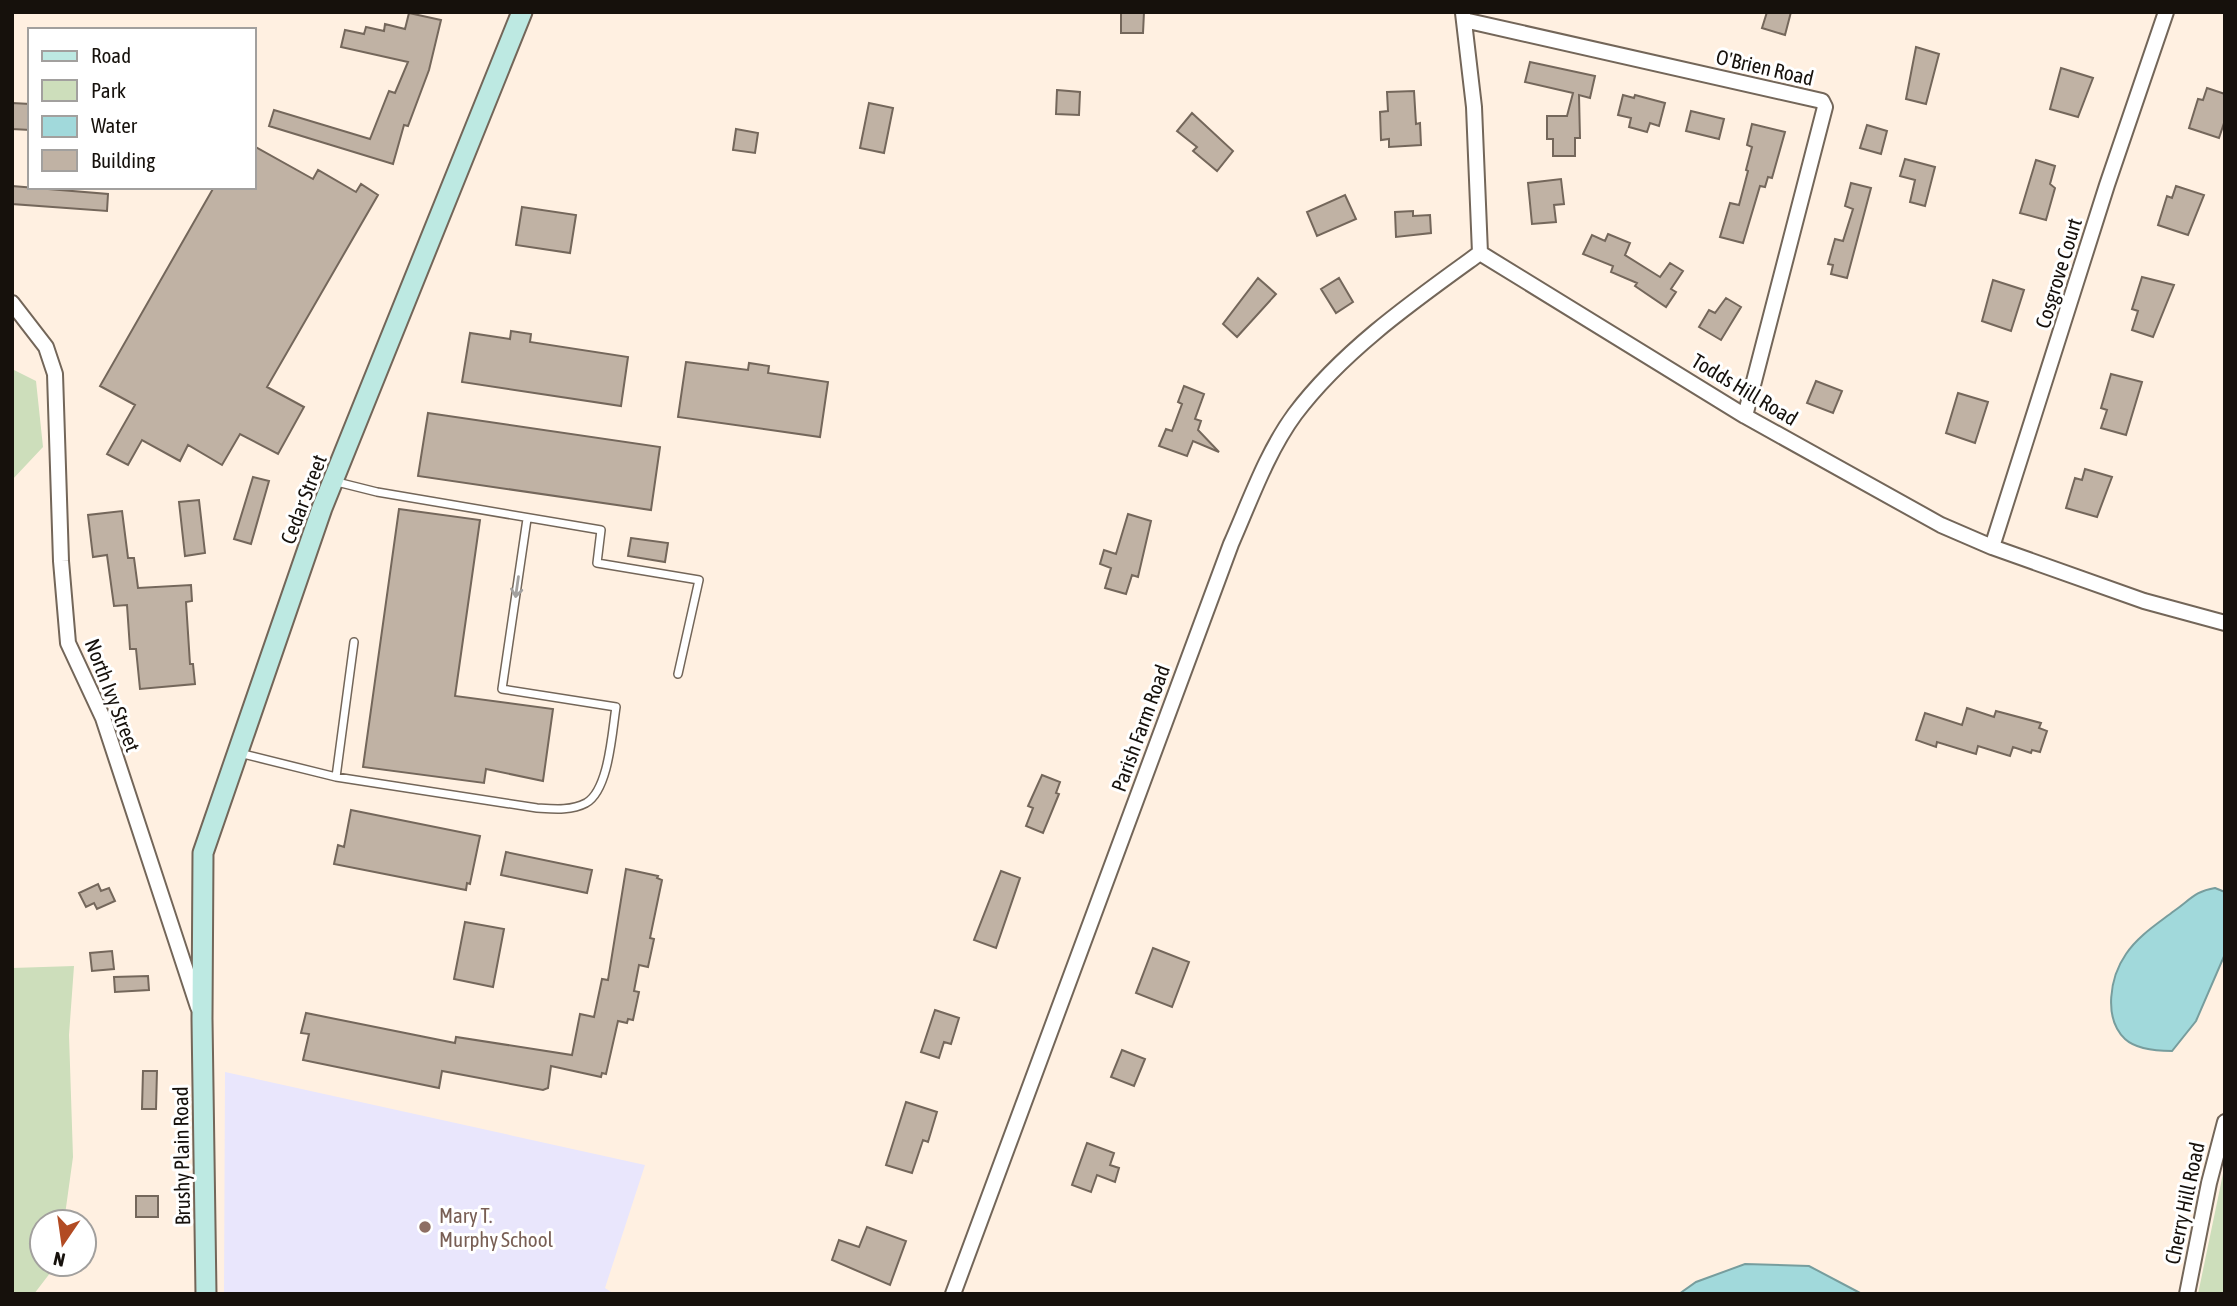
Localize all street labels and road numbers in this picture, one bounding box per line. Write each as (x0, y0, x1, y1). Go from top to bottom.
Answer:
street label: O'Brien Road (1714, 44, 1816, 90)
street label: Cosgrove Court (2030, 215, 2086, 331)
street label: Todds Hill Road (1688, 348, 1802, 430)
street label: Cedar Street (275, 451, 331, 547)
street label: North Ivy Street (80, 635, 146, 755)
street label: Parish Farm Road (1106, 661, 1174, 795)
street label: Brushy Plain Road (168, 1086, 194, 1226)
street label: Cherry Hill Road (2159, 1140, 2209, 1266)

